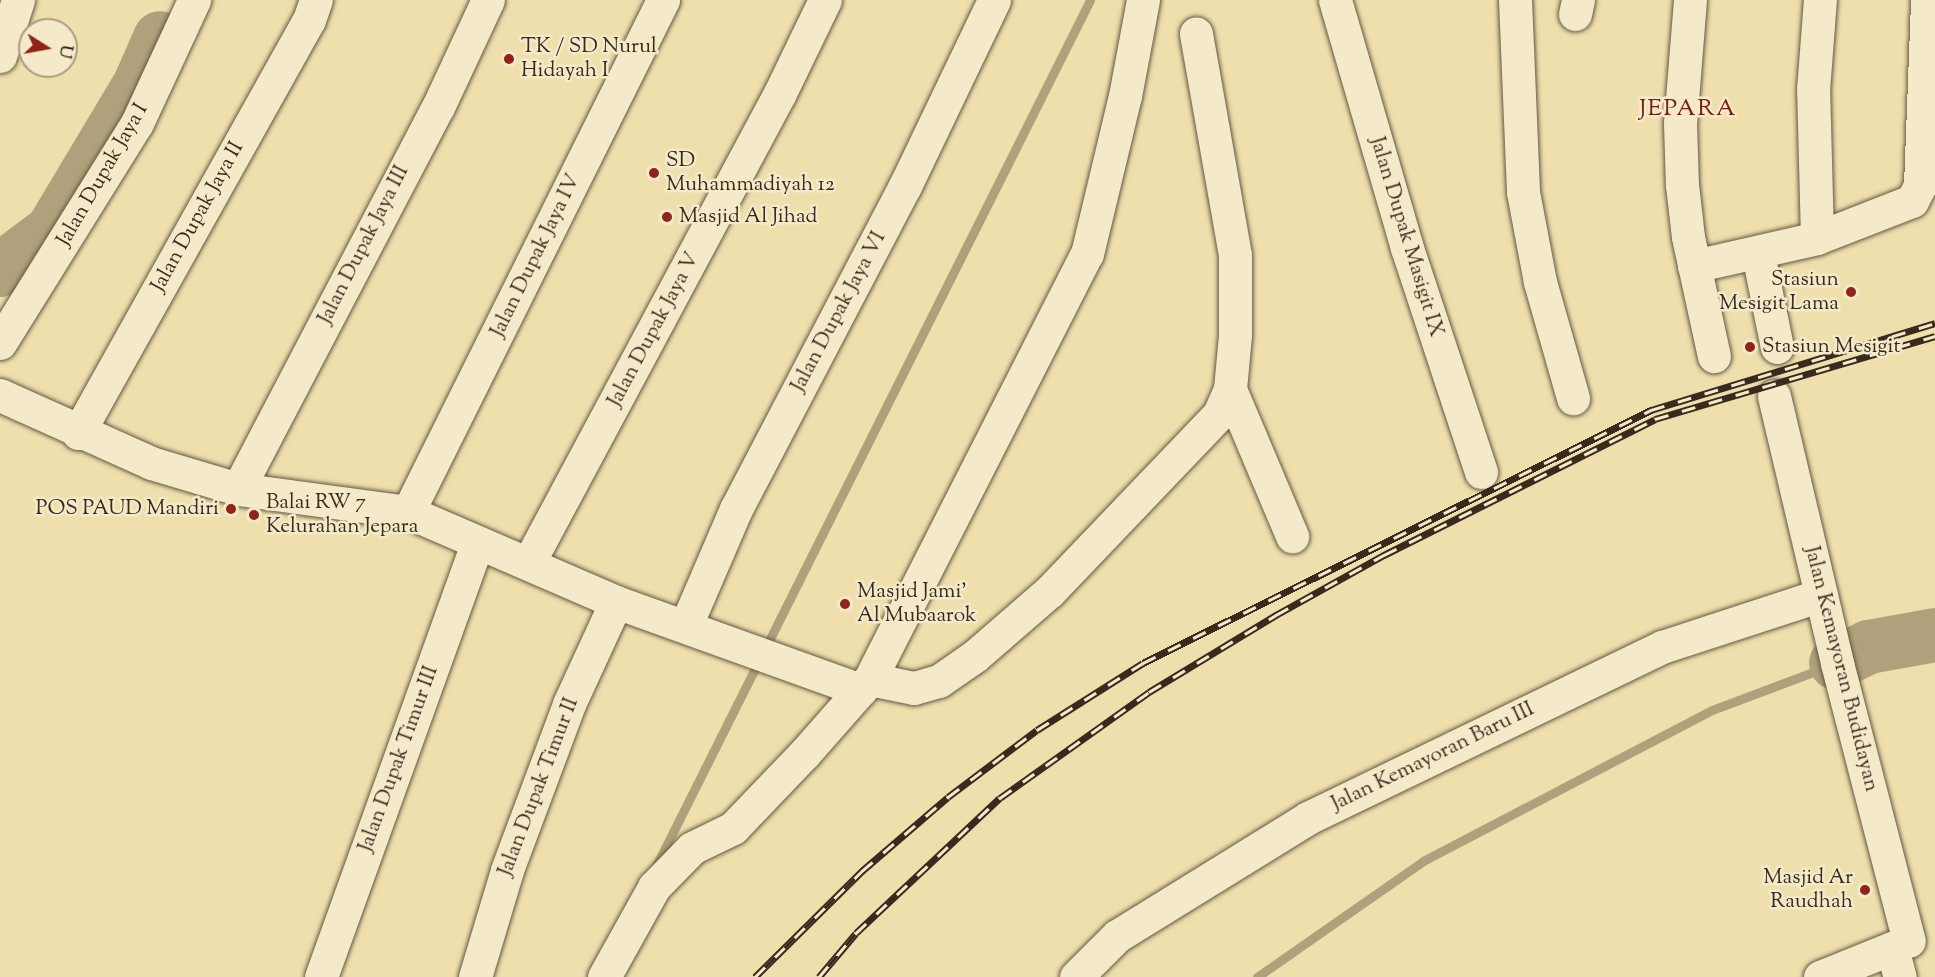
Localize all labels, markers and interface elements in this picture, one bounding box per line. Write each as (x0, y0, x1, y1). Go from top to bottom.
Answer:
north arrow (18, 18, 78, 78)
place label: TK / SD Nurul Hidayah I (521, 34, 657, 84)
text: U (52, 43, 77, 60)
marker: TK / SD Nurul Hidayah I (502, 52, 516, 66)
district label: JEPARA (1639, 96, 1737, 124)
street label: Jalan Dupak Jaya I (52, 99, 154, 251)
street label: Jalan Dupak Masigit IX (1364, 134, 1448, 340)
street label: Jalan Dupak Jaya II (146, 137, 250, 297)
place label: SD Muhammadiyah 12 (666, 148, 835, 198)
street label: Jalan Dupak Jaya III (313, 161, 415, 329)
marker: SD Muhammadiyah 12 (647, 166, 661, 180)
street label: Jalan Dupak Jaya IV (486, 170, 586, 342)
place label: Masjid Al Jihad (679, 204, 817, 230)
marker: Masjid Al Jihad (660, 210, 674, 224)
street label: Jalan Dupak Jaya VI (786, 227, 892, 397)
street label: Jalan Dupak Jaya V (603, 248, 705, 412)
place label: Stasiun Mesigit Lama (1719, 267, 1839, 317)
marker: Stasiun Mesigit Lama (1844, 285, 1858, 299)
place label: Stasiun Mesigit (1762, 334, 1901, 360)
marker: Stasiun Mesigit (1743, 340, 1757, 354)
place label: Balai RW 7 Kelurahan Jepara (266, 490, 418, 540)
place label: POS PAUD Mandiri (36, 496, 219, 522)
marker: POS PAUD Mandiri (224, 502, 238, 516)
marker: Balai RW 7 Kelurahan Jepara (247, 508, 261, 522)
street label: Jalan Kemayoran Budidayan (1798, 544, 1884, 794)
place label: Masjid Jami' Al Mubaarok (857, 579, 977, 629)
marker: Masjid Jami' Al Mubaarok (838, 597, 852, 611)
street label: Jalan Dupak Timur III (354, 663, 444, 855)
street label: Jalan Dupak Timur II (493, 694, 585, 880)
street label: Jalan Kemayoran Baru III (1327, 697, 1539, 817)
place label: Masjid Ar Raudhah (1763, 865, 1853, 915)
marker: Masjid Ar Raudhah (1858, 883, 1872, 897)

